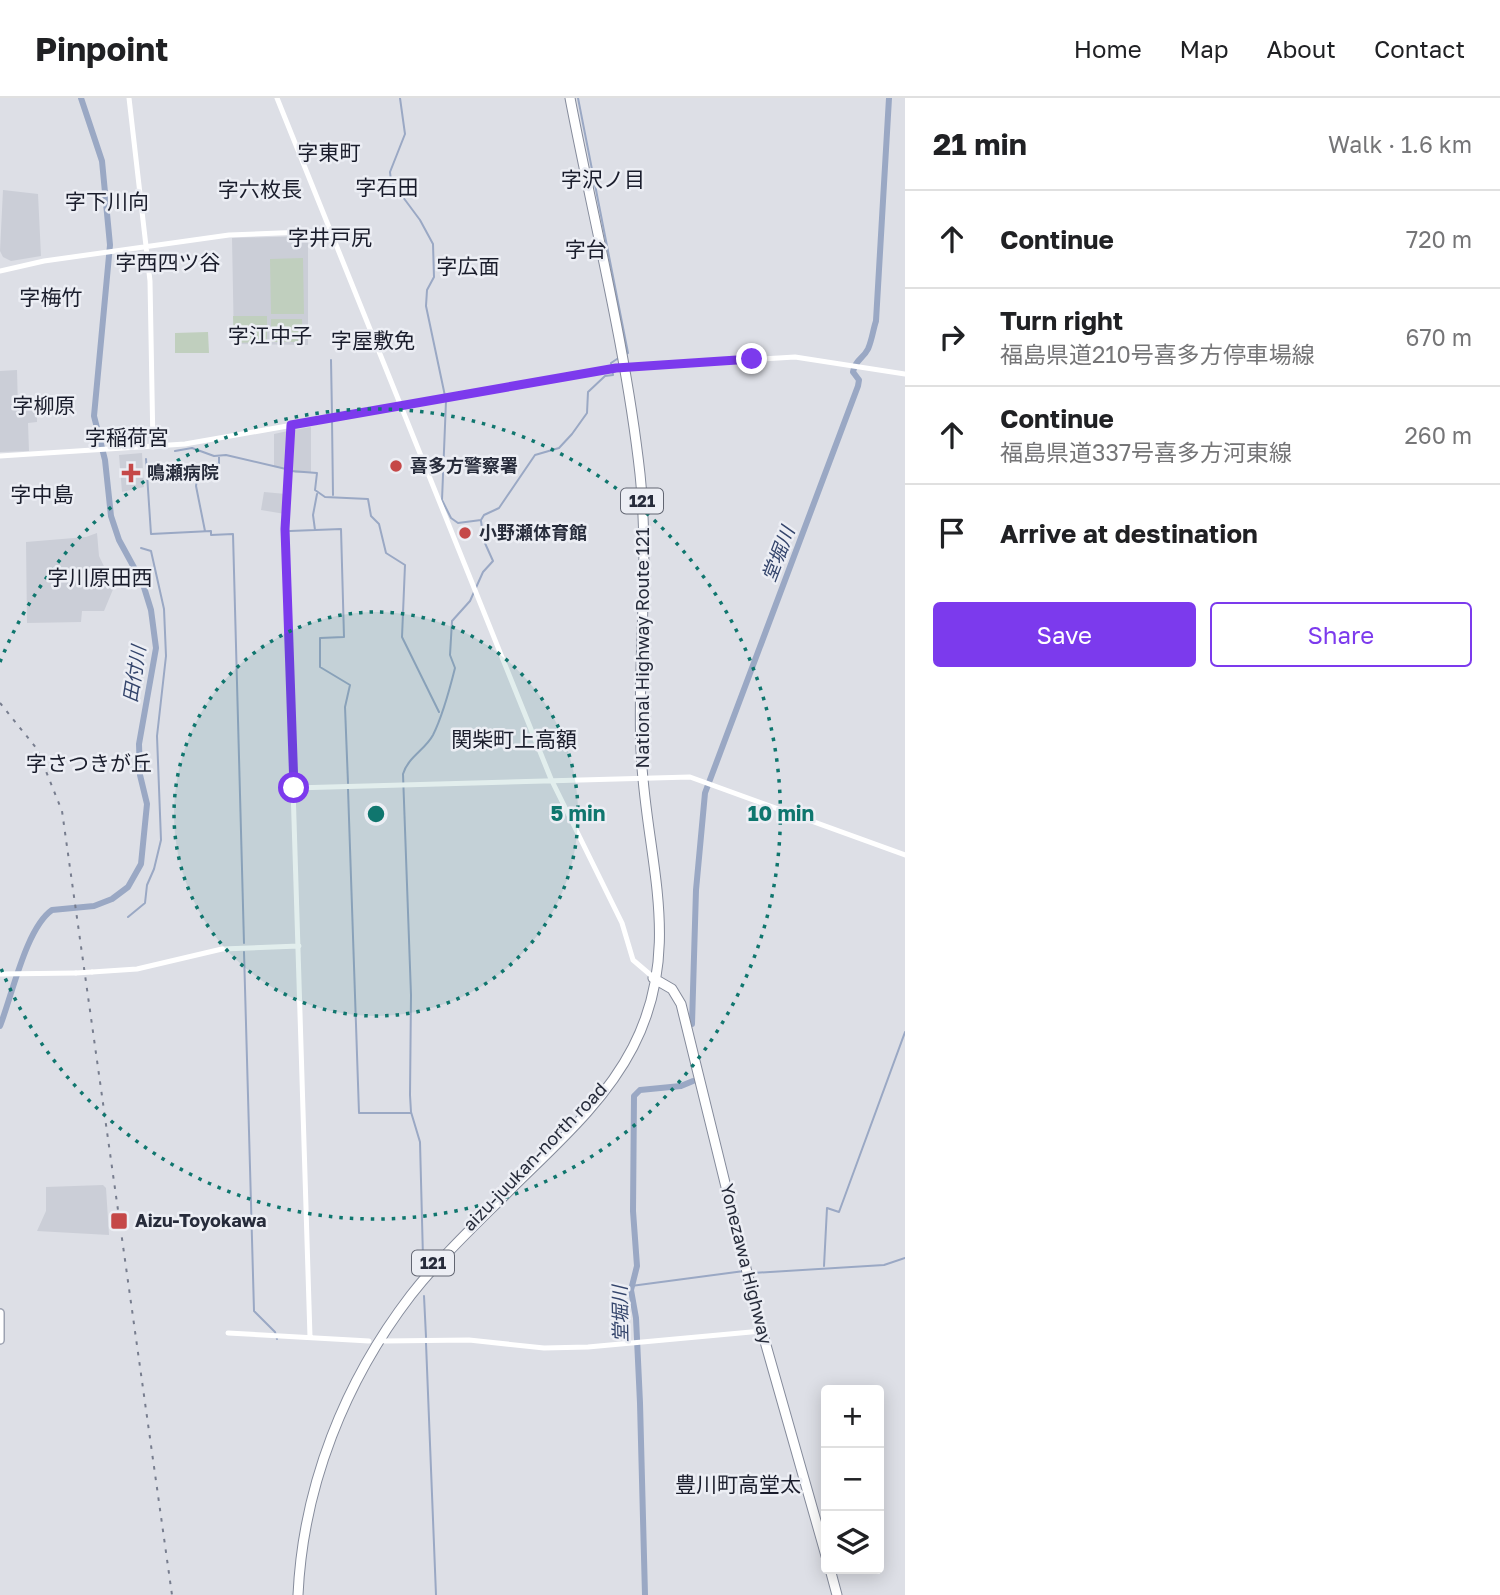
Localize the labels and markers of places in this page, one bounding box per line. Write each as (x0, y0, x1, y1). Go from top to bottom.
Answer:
place label: 喜多方警察署 (410, 454, 518, 476)
marker: 喜多方警察署 (388, 458, 404, 474)
place label: 鳴瀬病院 (147, 461, 219, 483)
marker: 鳴瀬病院 (121, 463, 141, 483)
place label: 小野瀬体育館 (479, 521, 587, 543)
marker: 小野瀬体育館 (457, 525, 473, 541)
centre of rings (364, 802, 388, 826)
place label: Aizu-Toyokawa (135, 1209, 266, 1231)
marker: Aizu-Toyokawa (109, 1211, 129, 1231)

